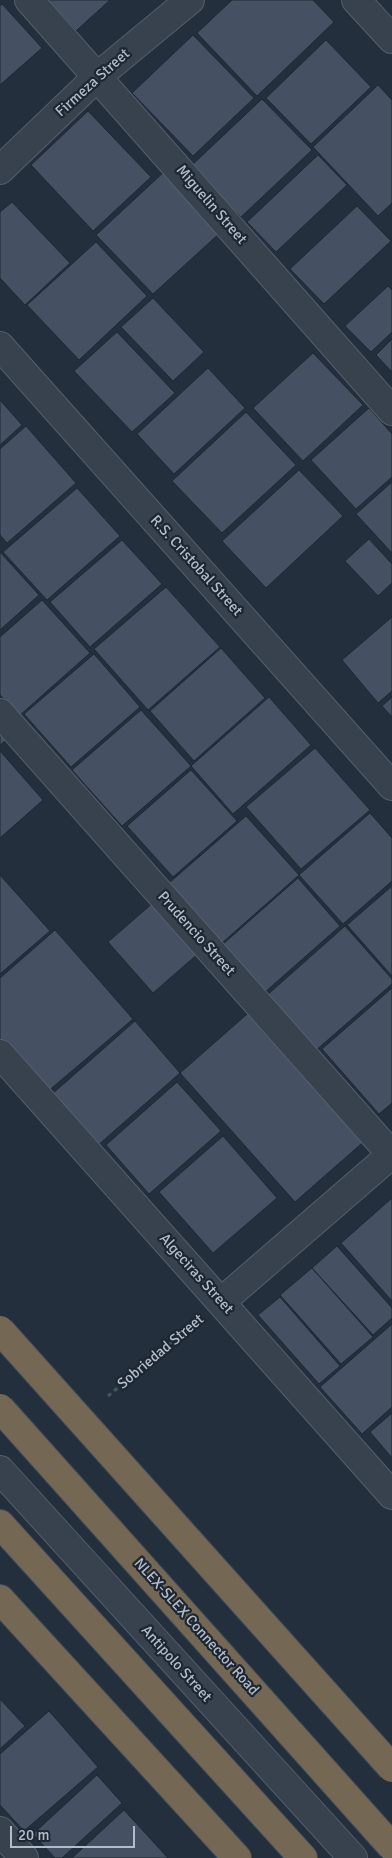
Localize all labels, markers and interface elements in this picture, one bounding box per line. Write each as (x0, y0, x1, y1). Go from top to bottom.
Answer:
street label: Firmeza Street (52, 45, 134, 121)
street label: Miguelin Street (172, 162, 250, 248)
street label: R.S. Cristobal Street (146, 512, 246, 620)
street label: Prudencio Street (153, 888, 239, 980)
street label: Algeciras Street (155, 1230, 237, 1318)
street label: Sobriedad Street (114, 1311, 208, 1393)
street label: NLEX-SLEX Connector Road (130, 1555, 262, 1699)
street label: Antipolo Street (137, 1622, 215, 1706)
scale bar (12, 1816, 138, 1848)
text: 20 m (18, 1826, 49, 1844)

